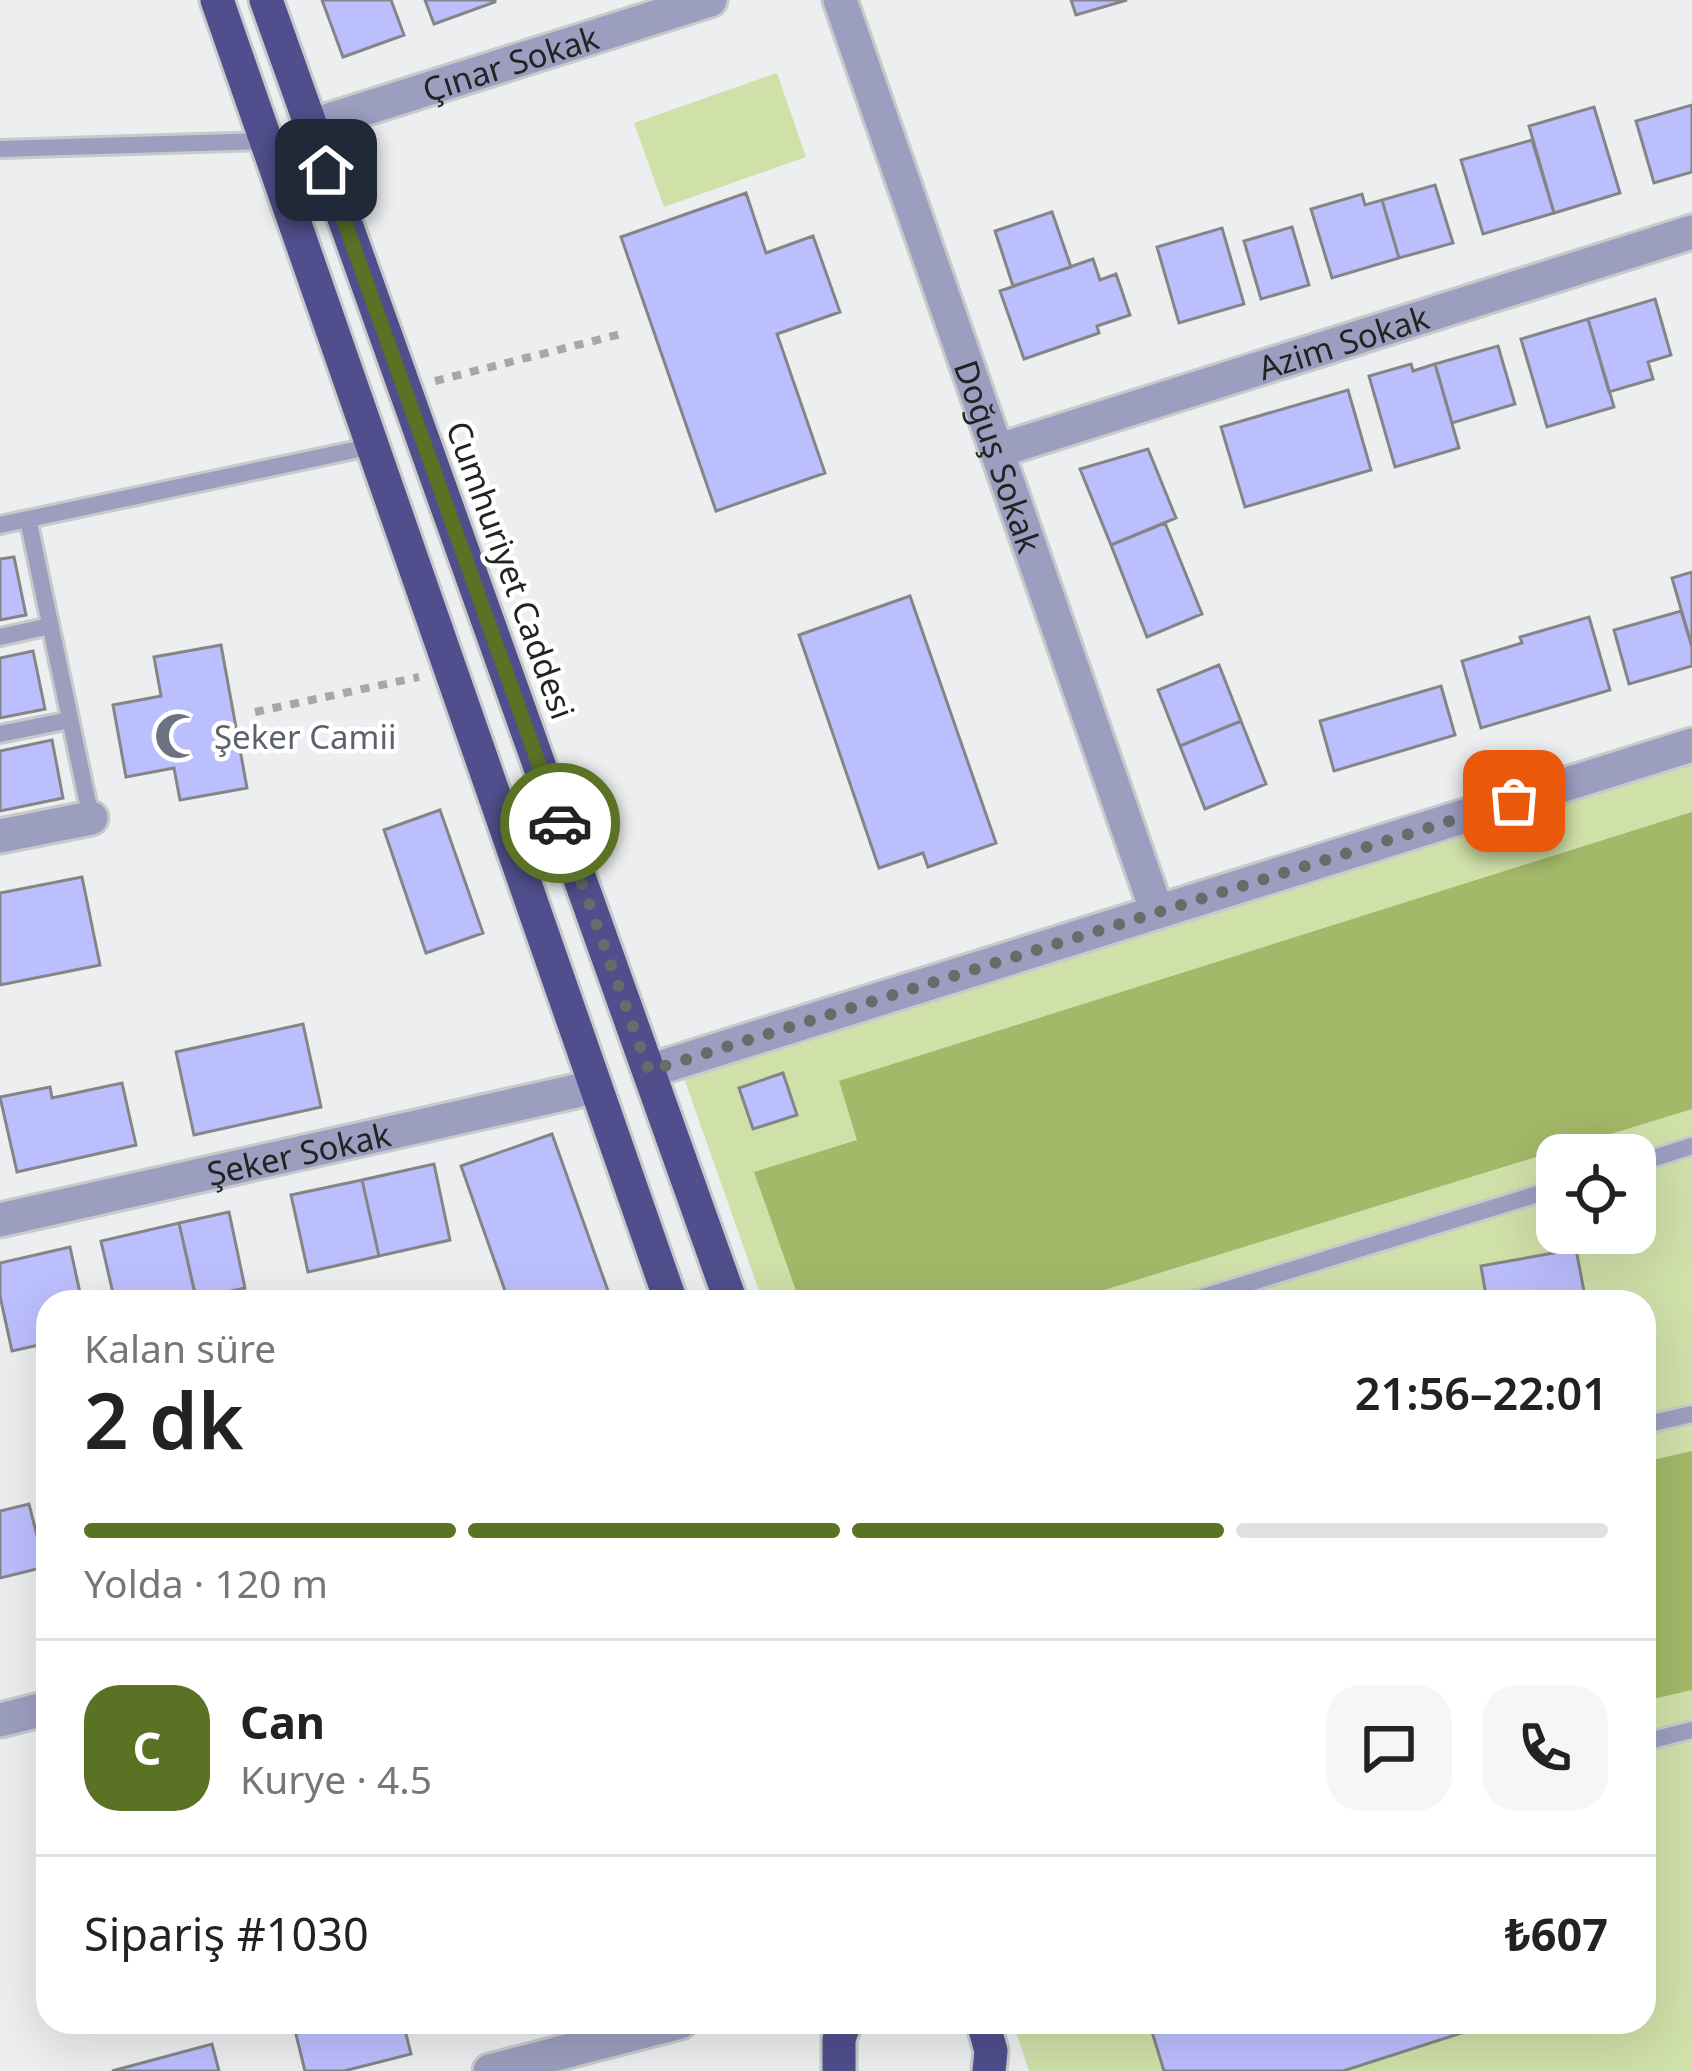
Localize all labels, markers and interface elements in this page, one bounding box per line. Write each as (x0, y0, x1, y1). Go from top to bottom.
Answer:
street label: Çınar Sokak (417, 14, 604, 112)
pin (275, 119, 377, 221)
icon: home (293, 137, 359, 203)
street label: Azim Sokak (1252, 294, 1434, 390)
street label: Doğuş Sokak (944, 354, 1053, 559)
street label: Cumhuriyet Caddesi (436, 415, 586, 725)
mosque icon: Şeker Camii (153, 711, 203, 761)
place label: Şeker Camii (214, 714, 396, 759)
pin (1463, 750, 1565, 852)
courier (500, 763, 620, 883)
icon: bag (1481, 768, 1547, 834)
icon: car (527, 790, 593, 856)
street label: Şeker Sokak (202, 1111, 395, 1196)
map controls (1536, 1134, 1656, 1254)
button: locate (1536, 1134, 1656, 1254)
text: Kalan süre (84, 1321, 276, 1374)
text: 21:56–22:01 (1355, 1362, 1608, 1423)
text: 2 dk (84, 1366, 244, 1472)
text: Yolda · 120 m (84, 1556, 328, 1609)
button: chat (1326, 1685, 1452, 1811)
button: phone (1482, 1685, 1608, 1811)
text: Can (240, 1691, 325, 1752)
text: C (133, 1717, 161, 1778)
text: Kurye · 4.5 (240, 1752, 432, 1805)
text: Sipariş #1030 (84, 1903, 369, 1964)
text: ₺607 (1505, 1903, 1608, 1964)

